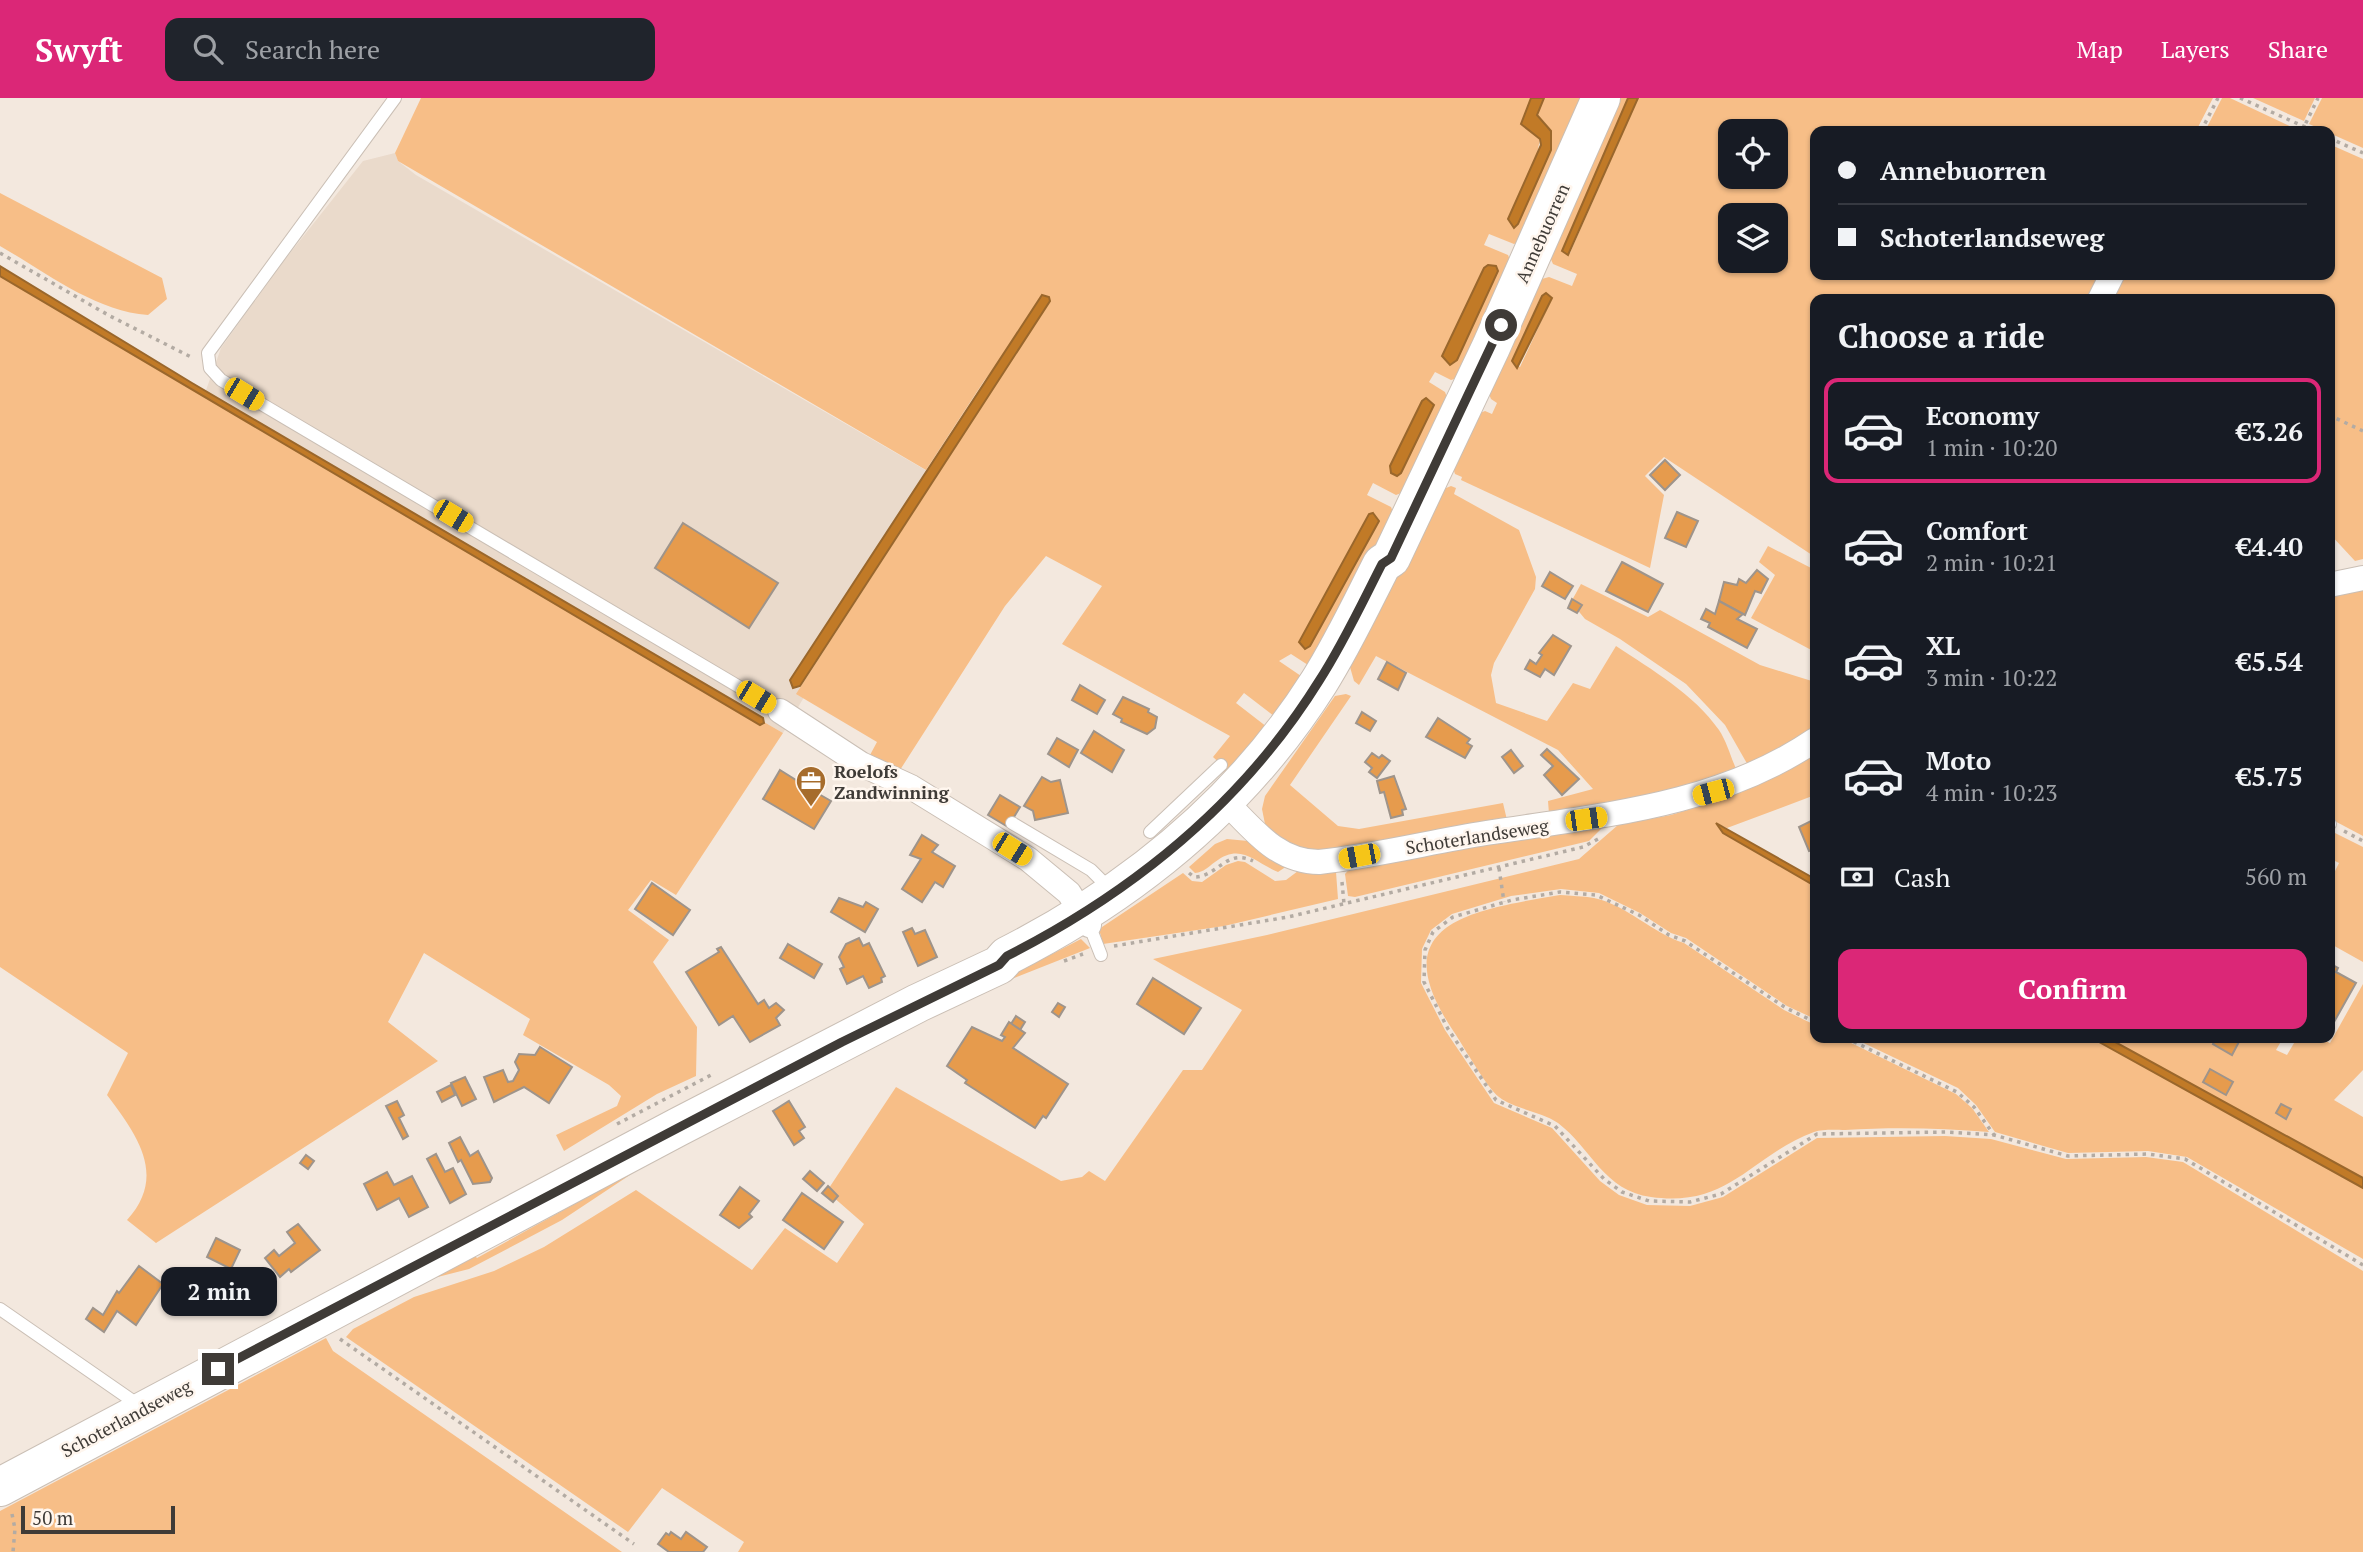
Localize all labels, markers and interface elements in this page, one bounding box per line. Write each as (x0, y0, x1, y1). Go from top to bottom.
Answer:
search box (165, 18, 655, 81)
text: Swyft (35, 28, 123, 71)
icon: search (189, 30, 227, 68)
text: Search here (245, 32, 380, 66)
text: Map (2076, 33, 2123, 65)
text: Layers (2161, 33, 2230, 65)
text: Share (2268, 33, 2328, 65)
map controls (1718, 119, 1788, 273)
button: locate (1718, 119, 1788, 189)
text: Annebuorren (1880, 153, 2046, 187)
street label: Annebuorren (1509, 179, 1575, 286)
button: layers (1718, 203, 1788, 273)
text: Schoterlandseweg (1880, 220, 2104, 254)
route start (1485, 309, 1517, 341)
text: Choose a ride (1838, 315, 2045, 357)
car (221, 374, 268, 414)
text: Economy (1926, 398, 2039, 432)
icon: car (1842, 399, 1905, 462)
text: €3.26 (2237, 414, 2303, 448)
text: 1 min · 10:20 (1926, 432, 2058, 463)
car (430, 496, 477, 536)
text: Comfort (1926, 513, 2028, 547)
icon: car (1842, 514, 1905, 577)
text: €4.40 (2237, 529, 2303, 563)
text: 2 min · 10:21 (1926, 547, 2058, 578)
text: XL (1926, 628, 1960, 662)
icon: car (1842, 629, 1905, 692)
text: €5.54 (2237, 644, 2303, 678)
text: 3 min · 10:22 (1926, 662, 2058, 693)
car (733, 677, 780, 717)
text: Moto (1926, 743, 1991, 777)
icon: car (1842, 744, 1905, 807)
place label: Roelofs Zandwinning (834, 759, 950, 804)
text: €5.75 (2237, 759, 2303, 793)
office icon: Roelofs Zandwinning (794, 764, 828, 808)
car (1690, 776, 1737, 808)
text: 4 min · 10:23 (1926, 777, 2058, 808)
car (1564, 806, 1609, 832)
street label: Schoterlandseweg (1404, 813, 1551, 859)
car (989, 829, 1036, 869)
car (1337, 842, 1382, 870)
icon: cash (1838, 858, 1876, 896)
text: Cash (1894, 860, 1950, 894)
text: 560 m (2245, 861, 2307, 892)
button: Confirm (1838, 949, 2307, 1029)
callout: 2 min (160, 1268, 276, 1316)
text: 2 min (188, 1276, 250, 1307)
route end (202, 1353, 234, 1385)
street label: Schoterlandseweg (57, 1373, 196, 1463)
scale bar (21, 1503, 175, 1535)
text: 50 m (32, 1505, 73, 1530)

